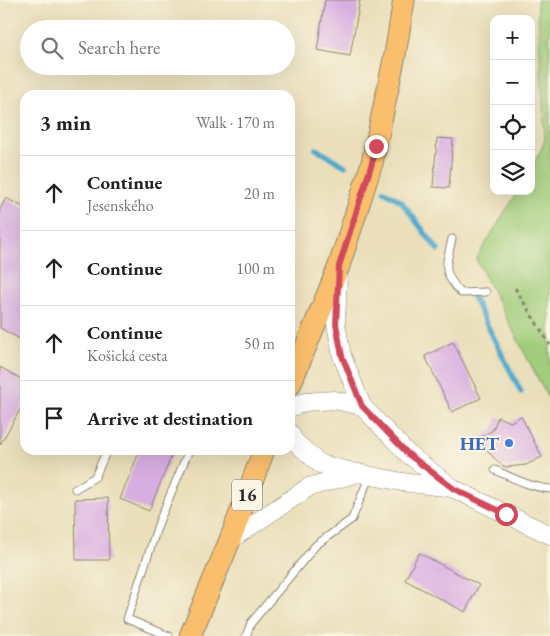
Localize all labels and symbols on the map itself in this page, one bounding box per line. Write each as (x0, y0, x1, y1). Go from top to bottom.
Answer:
route end (365, 135, 388, 158)
place label: HET (460, 431, 500, 456)
marker: HET (503, 437, 515, 449)
road number: 16 (232, 480, 262, 510)
route start (495, 503, 518, 526)

